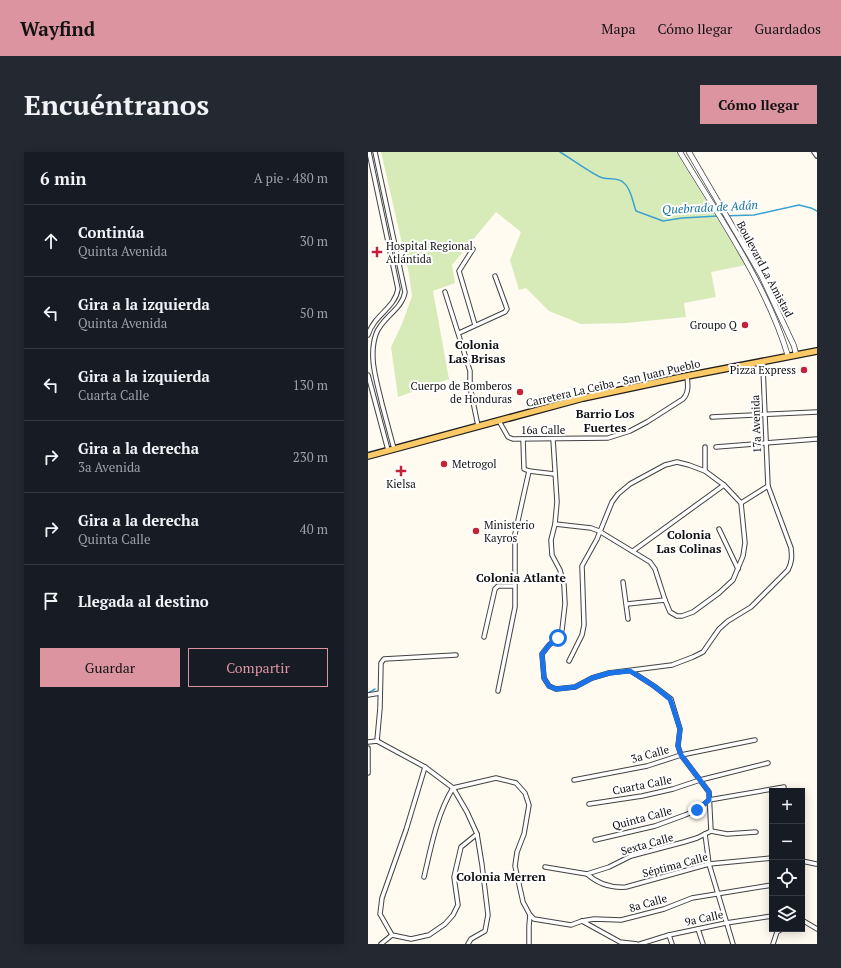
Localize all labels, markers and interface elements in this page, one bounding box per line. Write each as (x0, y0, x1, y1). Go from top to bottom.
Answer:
text: Wayfind (20, 16, 95, 41)
text: Mapa (601, 19, 636, 38)
text: Cómo llegar (658, 19, 732, 38)
text: Guardados (754, 19, 821, 38)
button: Cómo llegar (700, 85, 817, 124)
text: Encuéntranos (24, 86, 209, 123)
text: 6 min (40, 167, 87, 190)
text: A pie · 480 m (254, 169, 328, 187)
water label: Quebrada de Adán (662, 197, 758, 217)
street label: Boulevard La Amistad (734, 219, 796, 319)
text: Continúa (78, 222, 144, 242)
icon: ahead (40, 230, 62, 252)
text: 30 m (300, 232, 328, 250)
place label: Hospital Regional Atlántida (386, 239, 473, 266)
text: Quinta Avenida (78, 242, 167, 260)
marker: Hospital Regional Atlántida (371, 246, 383, 258)
text: Gira a la izquierda (78, 294, 210, 314)
icon: left (40, 302, 62, 324)
text: 50 m (300, 304, 328, 322)
text: Quinta Avenida (78, 314, 167, 332)
place label: Groupo Q (690, 318, 738, 332)
marker: Groupo Q (740, 320, 750, 330)
district label: Colonia Las Brisas (449, 337, 506, 366)
street label: Carretera La Ceiba - San Juan Pueblo (524, 356, 702, 410)
place label: Pizza Express (730, 363, 796, 377)
marker: Pizza Express (799, 365, 809, 375)
text: Gira a la izquierda (78, 366, 210, 386)
icon: left (40, 374, 62, 396)
text: 130 m (293, 376, 328, 394)
place label: Cuerpo de Bomberos de Honduras (411, 379, 512, 406)
text: Cuarta Calle (78, 386, 149, 404)
marker: Cuerpo de Bomberos de Honduras (515, 387, 525, 397)
street label: 17a Avenida (748, 394, 764, 453)
district label: Barrio Los Fuertes (576, 406, 635, 435)
street label: 16a Calle (521, 423, 566, 437)
text: Gira a la derecha (78, 438, 199, 458)
icon: right (40, 446, 62, 468)
text: 230 m (293, 448, 328, 466)
place label: Metrogol (452, 457, 497, 471)
text: 3a Avenida (78, 458, 141, 476)
marker: Metrogol (439, 459, 449, 469)
marker: Kielsa (396, 466, 406, 476)
place label: Kielsa (386, 477, 416, 491)
text: Gira a la derecha (78, 510, 199, 530)
icon: right (40, 518, 62, 540)
place label: Ministerio Kayros (484, 518, 535, 545)
text: 40 m (300, 520, 328, 538)
marker: Ministerio Kayros (471, 526, 481, 536)
district label: Colonia Las Colinas (657, 527, 722, 556)
text: Quinta Calle (78, 530, 151, 548)
district label: Colonia Atlante (476, 570, 567, 585)
icon: arrive (40, 590, 62, 612)
text: Llegada al destino (78, 591, 209, 611)
route start (549, 629, 567, 647)
button: Guardar (40, 648, 180, 687)
button: Compartir (188, 648, 328, 687)
street label: 3a Calle (629, 742, 671, 766)
street label: Cuarta Calle (611, 772, 673, 798)
map controls (769, 788, 805, 932)
button: + (769, 788, 805, 824)
route end (688, 801, 706, 819)
street label: Quinta Calle (611, 803, 674, 833)
button: − (769, 824, 805, 860)
street label: Sexta Calle (619, 830, 675, 858)
street label: Séptima Calle (641, 849, 710, 880)
button: locate (769, 860, 805, 896)
district label: Colonia Merren (456, 869, 546, 884)
street label: 8a Calle (627, 891, 669, 915)
button: layers (769, 896, 805, 932)
street label: 9a Calle (684, 907, 725, 929)

